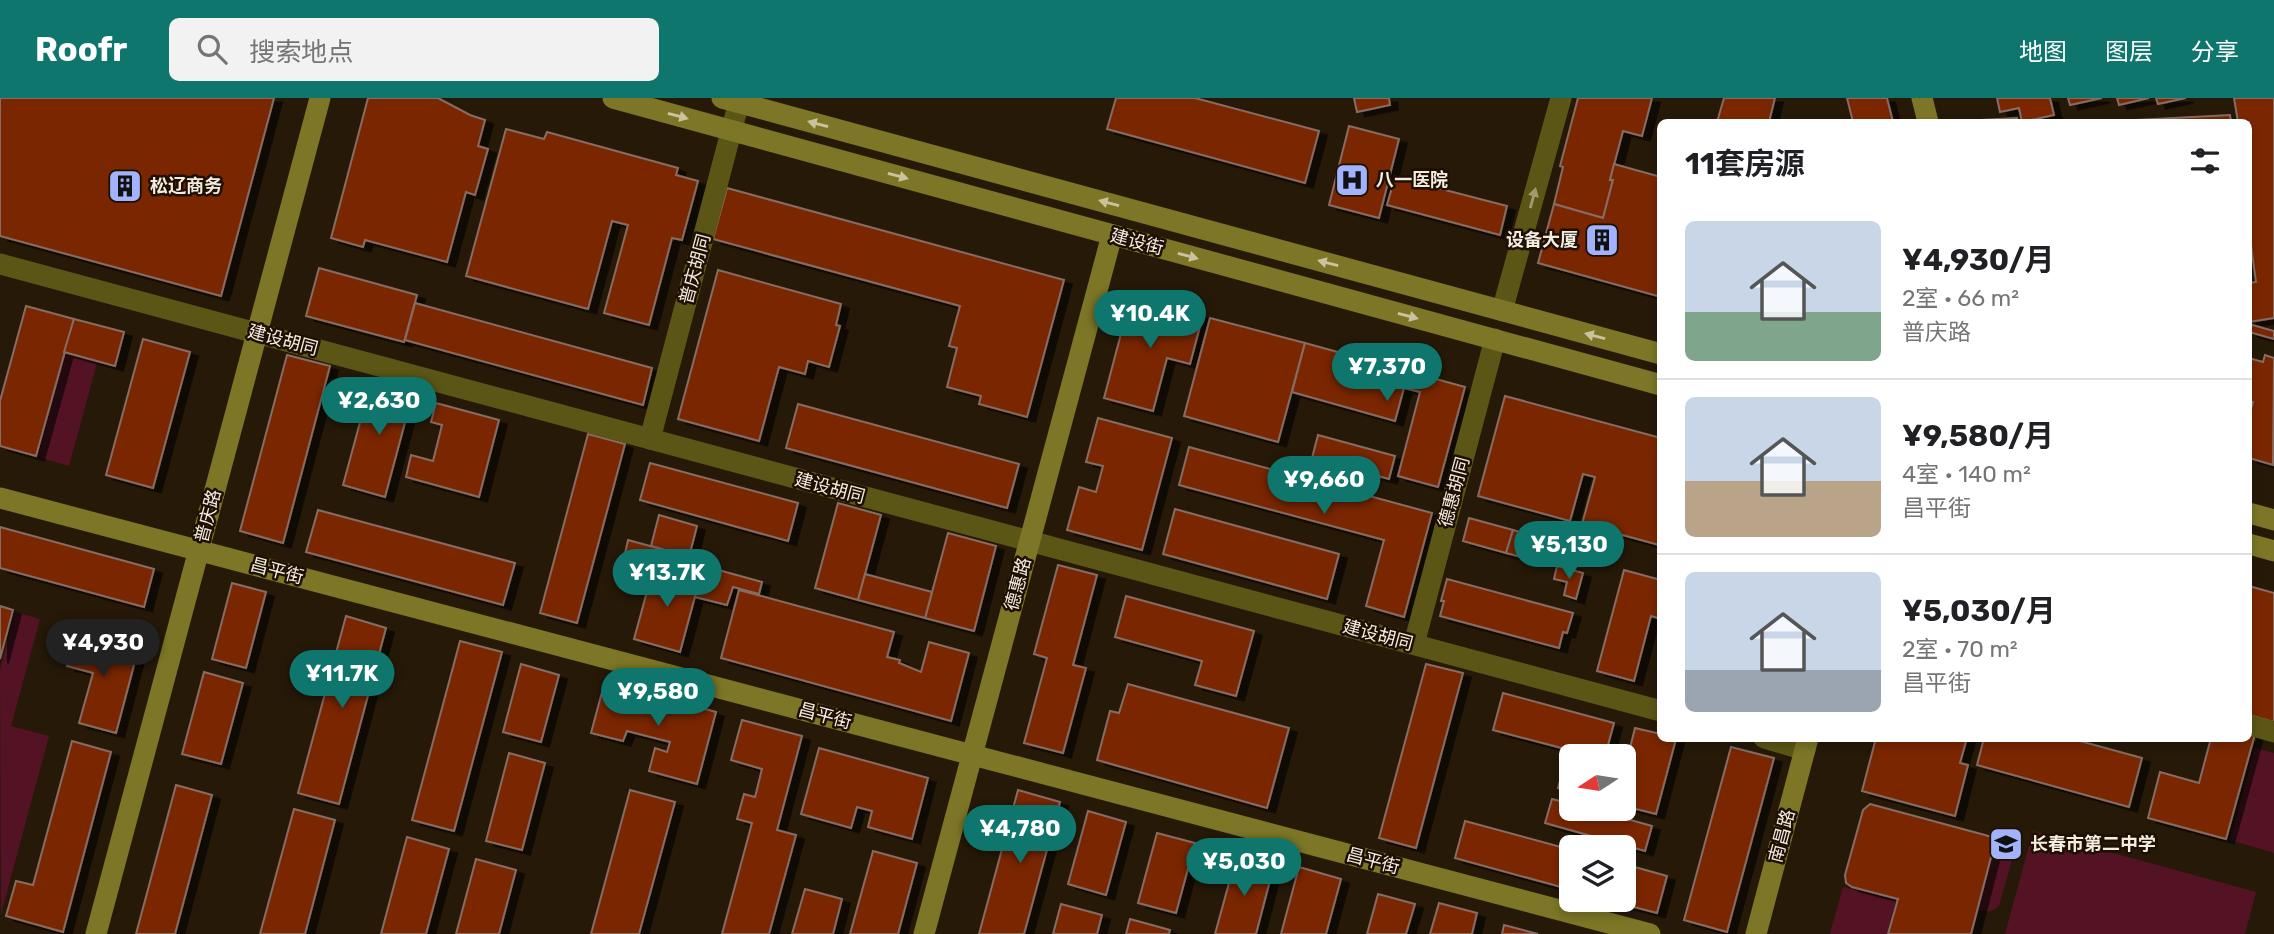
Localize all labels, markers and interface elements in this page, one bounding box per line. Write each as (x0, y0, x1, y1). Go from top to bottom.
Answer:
search box (169, 18, 659, 81)
text: Roofr (35, 30, 127, 69)
icon: search (193, 30, 231, 68)
text: 搜索地点 (249, 37, 353, 68)
text: 地图 (2019, 38, 2067, 66)
text: 图层 (2105, 38, 2153, 66)
text: 分享 (2191, 38, 2239, 66)
one-way arrow (668, 111, 690, 122)
one-way arrow (807, 118, 829, 129)
icon: filters (2186, 142, 2224, 180)
text: 11套房源 (1685, 146, 1805, 182)
hospital icon: 八一医院 (1333, 161, 1371, 199)
building icon: 松辽商务 (106, 167, 144, 205)
place label: 八一医院 (1376, 169, 1448, 191)
one-way arrow (887, 171, 909, 182)
place label: 松辽商务 (150, 175, 222, 197)
one-way arrow (1528, 187, 1539, 209)
one-way arrow (1098, 198, 1119, 208)
building icon: 设备大厦 (1583, 221, 1621, 259)
street label: 建设街 (1108, 224, 1166, 260)
place label: 设备大厦 (1506, 229, 1578, 251)
street label: 普庆胡同 (675, 231, 715, 307)
text: ¥4,930/月 (1902, 242, 2055, 278)
icon: home (1741, 249, 1825, 333)
one-way arrow (1178, 251, 1199, 261)
one-way arrow (1317, 258, 1338, 268)
text: 2室 · 66 m² (1902, 284, 2019, 312)
pin: ¥10.4K (1093, 290, 1207, 350)
text: ¥10.4K (1110, 299, 1190, 327)
one-way arrow (1397, 311, 1418, 321)
text: 普庆路 (1902, 318, 1971, 346)
street label: 建设胡同 (245, 320, 321, 360)
one-way arrow (1584, 330, 1606, 341)
pin: ¥7,370 (1330, 344, 1444, 403)
text: ¥7,370 (1348, 352, 1426, 380)
pin: ¥2,630 (322, 378, 436, 437)
text: ¥2,630 (338, 386, 420, 414)
text: ¥9,580/月 (1902, 418, 2054, 454)
icon: home (1741, 425, 1825, 509)
street label: 德惠胡同 (1434, 454, 1474, 530)
pin: ¥9,660 (1267, 456, 1381, 516)
text: 4室 · 140 m² (1902, 460, 2031, 488)
text: ¥9,660 (1283, 465, 1365, 493)
street label: 建设胡同 (792, 468, 868, 508)
street label: 普庆路 (190, 487, 226, 545)
text: 昌平街 (1902, 494, 1971, 522)
pin: ¥5,130 (1512, 522, 1626, 581)
text: ¥5,130 (1530, 530, 1608, 558)
pin: ¥13.7K (610, 550, 724, 609)
street label: 昌平街 (248, 553, 306, 589)
street label: 德惠路 (1000, 555, 1036, 613)
text: ¥13.7K (629, 558, 705, 586)
text: ¥5,030/月 (1902, 593, 2056, 629)
icon: home (1741, 600, 1825, 684)
street label: 建设胡同 (1340, 615, 1416, 655)
pin: ¥4,930 (46, 620, 160, 679)
text: ¥4,930 (62, 628, 144, 656)
text: 2室 · 70 m² (1902, 635, 2018, 663)
pin: ¥11.7K (285, 650, 399, 710)
text: ¥11.7K (306, 659, 378, 687)
pin: ¥9,580 (601, 668, 715, 728)
text: 昌平街 (1902, 669, 1971, 697)
text: ¥9,580 (617, 677, 699, 705)
street label: 昌平街 (796, 698, 854, 734)
north arrow (1559, 744, 1636, 821)
map controls (1559, 744, 1636, 912)
pin: ¥4,780 (963, 806, 1077, 865)
street label: 南昌路 (1764, 807, 1800, 865)
text: ¥4,780 (979, 814, 1061, 842)
school or university icon: 长春市第二中学 (1987, 825, 2025, 863)
place label: 长春市第二中学 (2030, 833, 2156, 855)
button: layers (1559, 835, 1636, 912)
pin: ¥5,030 (1187, 838, 1301, 898)
street label: 昌平街 (1344, 843, 1402, 879)
text: ¥5,030 (1202, 847, 1286, 875)

